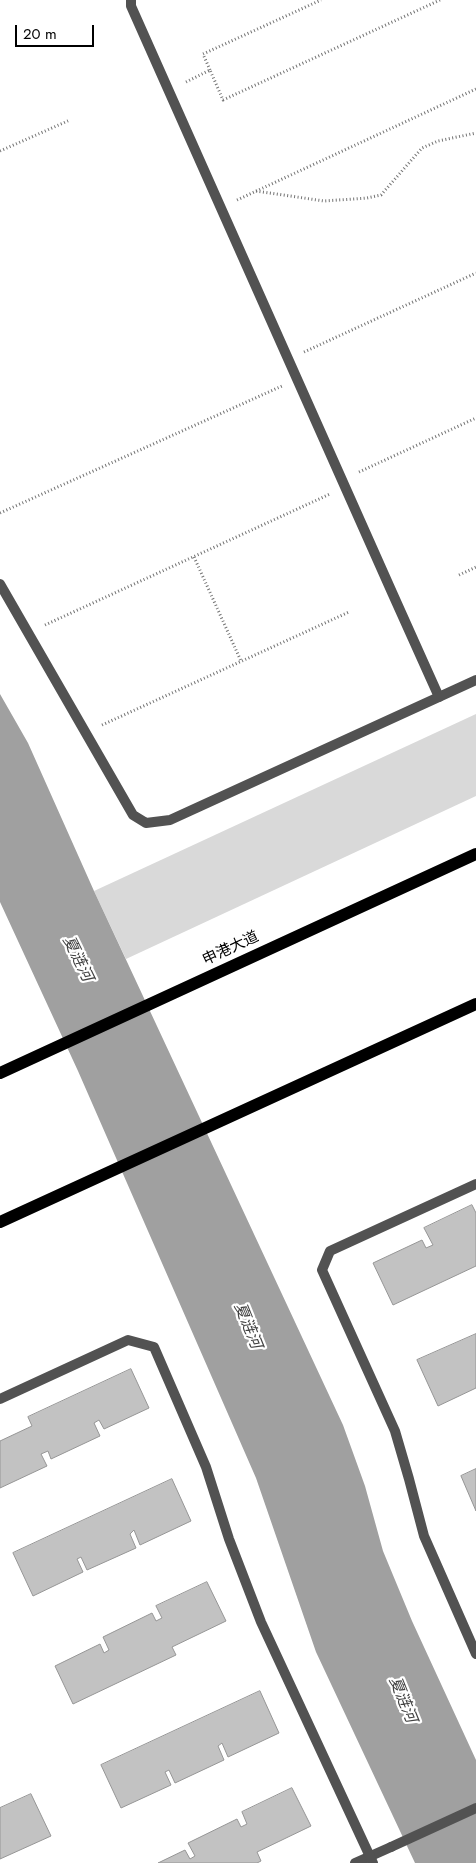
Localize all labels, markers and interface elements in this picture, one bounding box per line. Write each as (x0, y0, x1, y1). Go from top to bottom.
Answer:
scale bar (18, 15, 96, 47)
text: 20 m (23, 23, 57, 45)
street label: 申港大道 (200, 928, 262, 970)
water label: 夏涟河 (58, 933, 96, 985)
water label: 夏涟河 (229, 1300, 265, 1352)
water label: 夏涟河 (384, 1674, 420, 1726)

